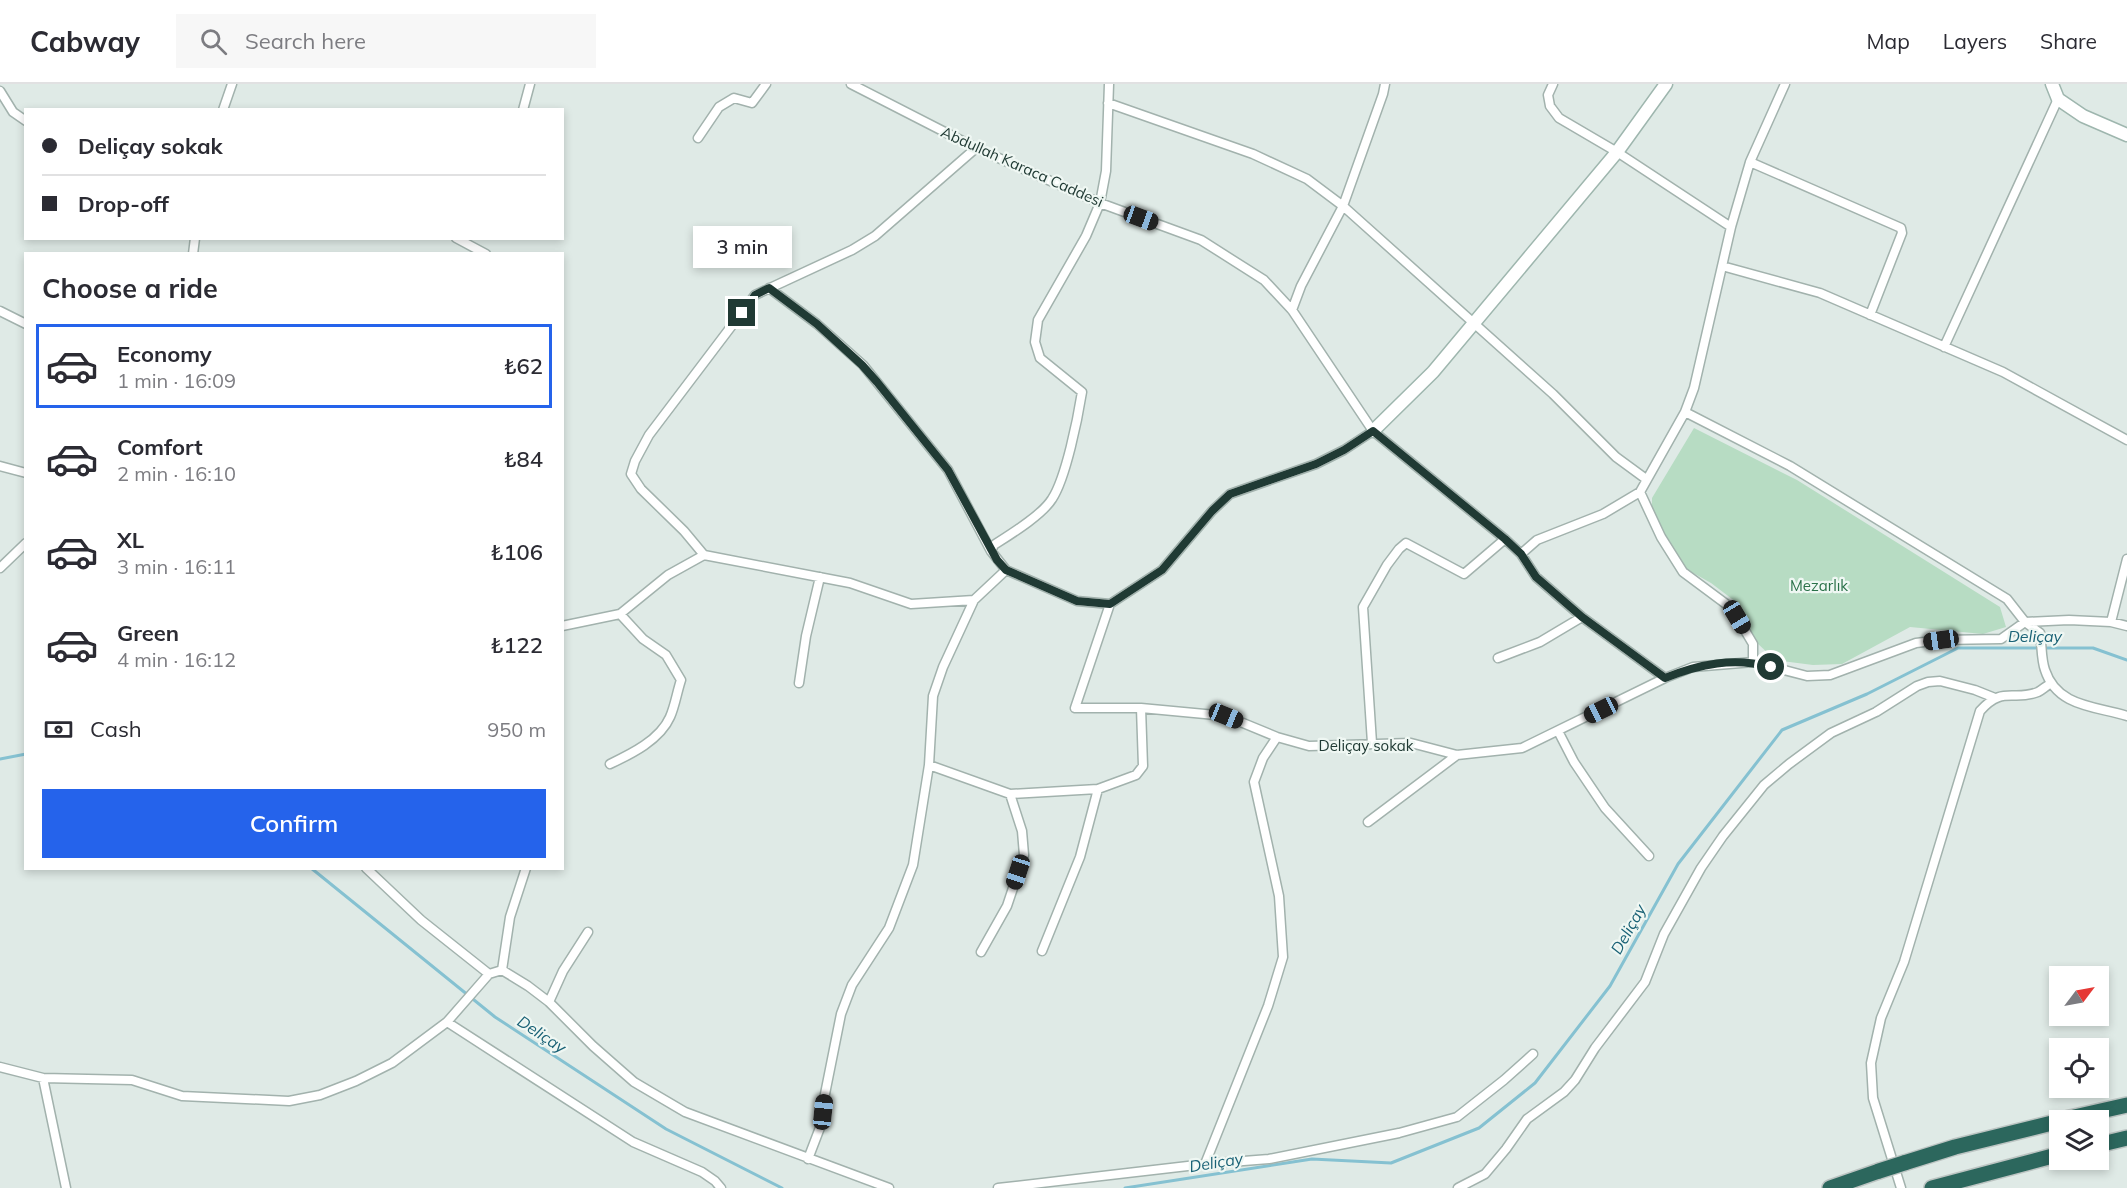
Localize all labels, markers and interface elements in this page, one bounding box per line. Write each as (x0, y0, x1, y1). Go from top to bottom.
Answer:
search box (176, 14, 596, 68)
text: Cabway (30, 24, 140, 59)
icon: search (197, 25, 230, 58)
text: Search here (245, 27, 366, 55)
text: Map (1867, 28, 1910, 54)
text: Layers (1943, 28, 2007, 54)
text: Share (2040, 28, 2097, 54)
street label: Abdullah Karaca Caddesi (938, 122, 1106, 211)
text: Deliçay sokak (78, 132, 223, 160)
text: Drop-off (78, 190, 169, 218)
car (1121, 203, 1161, 233)
callout: 3 min (692, 226, 792, 268)
text: 3 min (717, 234, 768, 259)
text: Choose a ride (42, 271, 218, 305)
route end (728, 299, 755, 326)
icon: car (45, 339, 99, 393)
text: Economy (117, 340, 212, 368)
text: ₺62 (503, 352, 543, 380)
text: 1 min · 16:09 (117, 368, 236, 393)
icon: car (45, 432, 99, 486)
text: Comfort (117, 433, 203, 461)
text: ₺84 (503, 445, 543, 473)
text: 2 min · 16:10 (117, 461, 236, 486)
icon: car (45, 525, 99, 579)
text: XL (117, 526, 144, 554)
text: ₺106 (490, 538, 543, 566)
text: 3 min · 16:11 (117, 554, 236, 579)
park label: Mezarlık (1790, 576, 1848, 595)
car (1720, 597, 1754, 637)
icon: car (45, 618, 99, 672)
text: Green (117, 619, 179, 647)
water label: Deliçay (2008, 626, 2063, 646)
car (1922, 629, 1960, 651)
text: ₺122 (490, 631, 543, 659)
text: 4 min · 16:12 (117, 647, 236, 672)
route start (1757, 653, 1784, 680)
car (1581, 694, 1621, 726)
car (1206, 701, 1246, 731)
icon: cash (42, 713, 75, 746)
text: Cash (90, 715, 142, 743)
text: 950 m (487, 717, 546, 742)
street label: Deliçay sokak (1318, 736, 1414, 755)
button: Confirm (42, 789, 546, 858)
car (1004, 852, 1032, 892)
water label: Deliçay (1606, 900, 1650, 958)
north arrow (2049, 966, 2109, 1026)
map controls (2049, 966, 2109, 1170)
water label: Deliçay (514, 1011, 571, 1057)
button: locate (2049, 1038, 2109, 1098)
car (812, 1093, 834, 1131)
button: layers (2049, 1110, 2109, 1170)
water label: Deliçay (1188, 1148, 1245, 1176)

